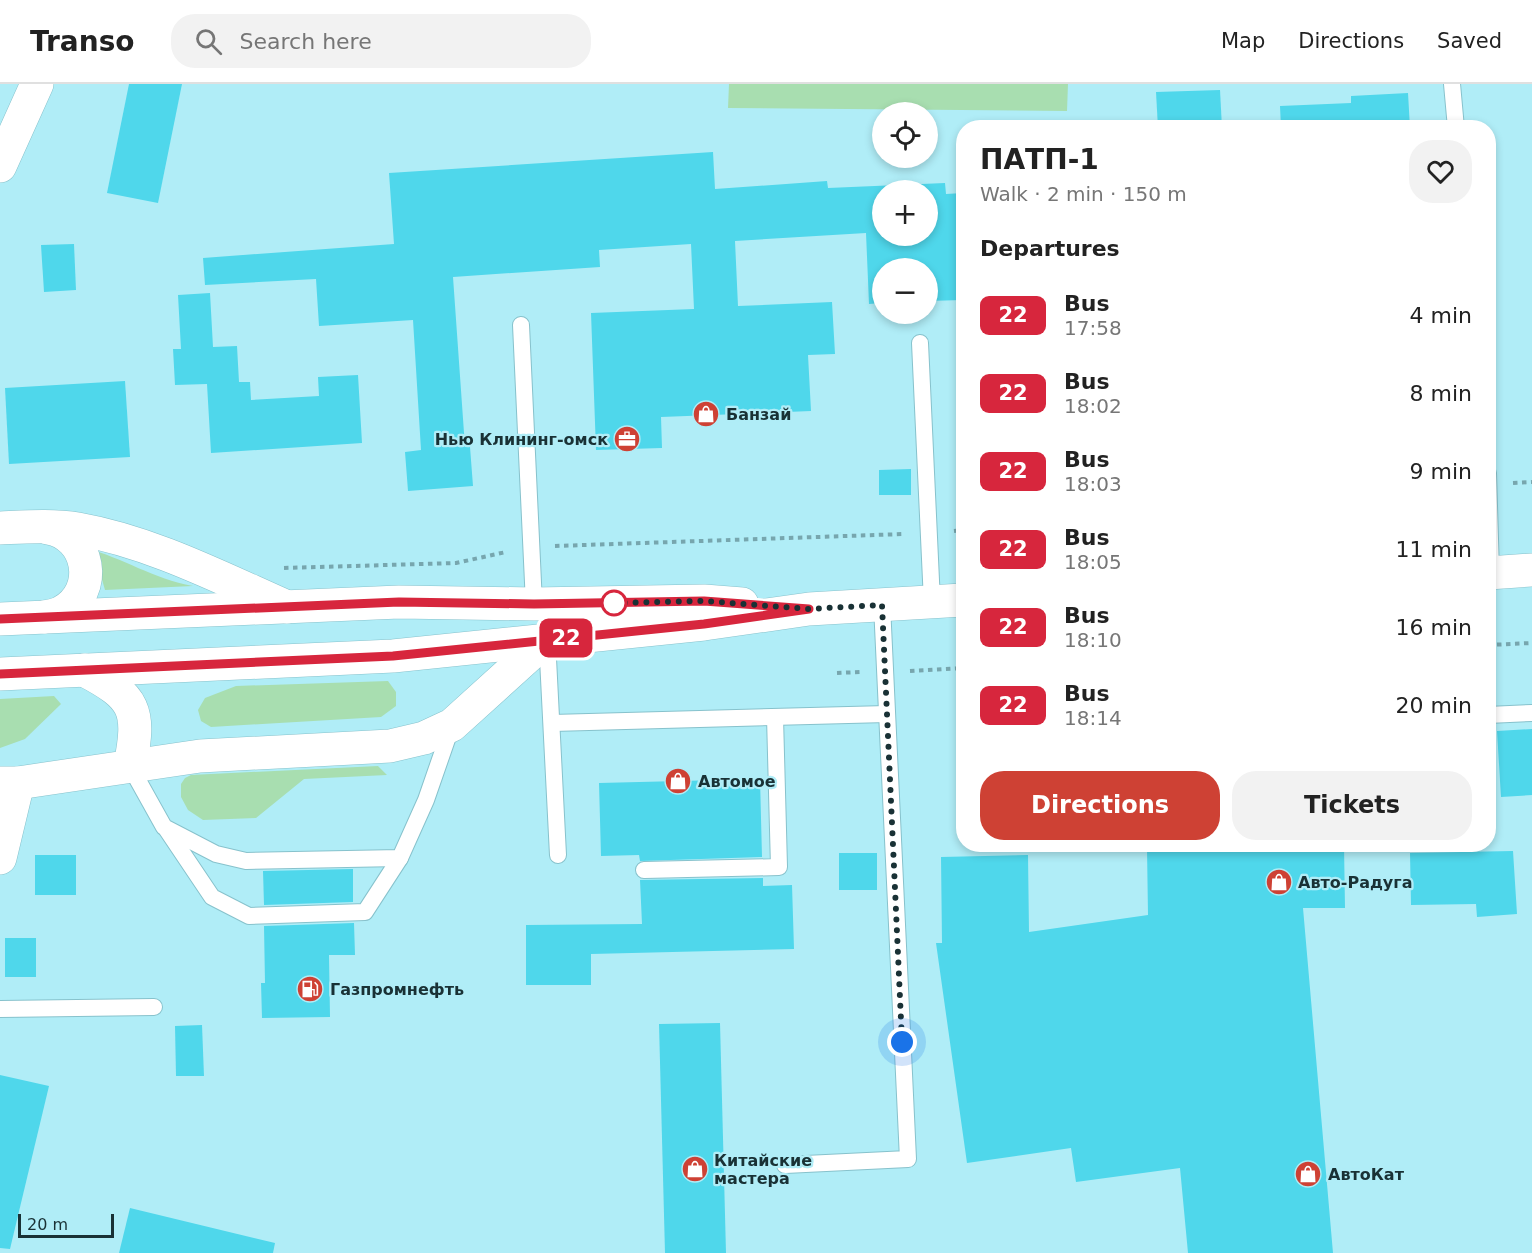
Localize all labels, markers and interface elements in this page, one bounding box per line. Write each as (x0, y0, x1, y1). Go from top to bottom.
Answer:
search box (171, 14, 591, 68)
text: Transo (30, 25, 135, 58)
icon: search (192, 25, 225, 58)
text: Search here (240, 29, 372, 54)
text: Map (1221, 29, 1265, 53)
text: Directions (1298, 29, 1404, 53)
text: Saved (1437, 29, 1502, 53)
map controls (872, 102, 938, 324)
button: locate (872, 102, 938, 168)
button: heart (1409, 140, 1472, 203)
text: ПАТП-1 (980, 143, 1099, 176)
button: + (872, 180, 938, 246)
text: Walk · 2 min · 150 m (980, 182, 1187, 206)
text: Departures (980, 236, 1120, 261)
button: − (872, 258, 938, 324)
text: Bus (1064, 291, 1110, 316)
text: 22 (998, 303, 1028, 327)
text: 4 min (1410, 303, 1472, 328)
text: 17:58 (1064, 316, 1122, 340)
text: Bus (1064, 369, 1110, 394)
text: 22 (998, 381, 1028, 405)
text: 8 min (1410, 381, 1472, 406)
text: 18:02 (1064, 394, 1122, 418)
shop icon: Банзай (691, 399, 721, 429)
place label: Банзай (726, 405, 791, 424)
office icon: Нью Клининг-омск (612, 424, 642, 454)
place label: Нью Клининг-омск (435, 430, 608, 449)
text: Bus (1064, 447, 1110, 472)
text: 22 (998, 459, 1028, 483)
text: 9 min (1410, 459, 1472, 484)
text: 18:03 (1064, 472, 1122, 496)
text: Bus (1064, 525, 1110, 550)
text: 22 (998, 537, 1028, 561)
text: 11 min (1396, 537, 1472, 562)
text: 18:05 (1064, 550, 1122, 574)
unlabelled marker (601, 590, 627, 616)
text: Bus (1064, 603, 1110, 628)
text: 22 (998, 615, 1028, 639)
text: 16 min (1396, 615, 1472, 640)
line badge: 22 (539, 618, 593, 658)
text: 22 (551, 626, 581, 650)
text: 18:10 (1064, 628, 1122, 652)
text: Bus (1064, 681, 1110, 706)
text: 22 (998, 693, 1028, 717)
text: 20 min (1396, 693, 1472, 718)
text: 18:14 (1064, 706, 1122, 730)
shop icon: Автомое (663, 766, 693, 796)
button: Directions (980, 771, 1220, 840)
button: Tickets (1232, 771, 1472, 840)
place label: Автомое (698, 772, 776, 791)
shop icon: Авто-Радуга (1264, 867, 1294, 897)
place label: Авто-Радуга (1298, 873, 1412, 892)
fuel station icon: Газпромнефть (295, 974, 325, 1004)
place label: Газпромнефть (330, 980, 464, 999)
your location (887, 1027, 917, 1057)
place label: Китайские мастера (714, 1151, 812, 1188)
shop icon: Китайские мастера (680, 1154, 710, 1184)
shop icon: АвтоКат (1293, 1159, 1323, 1189)
place label: АвтоКат (1328, 1165, 1405, 1184)
scale bar (18, 1211, 114, 1238)
text: 20 m (27, 1215, 68, 1234)

